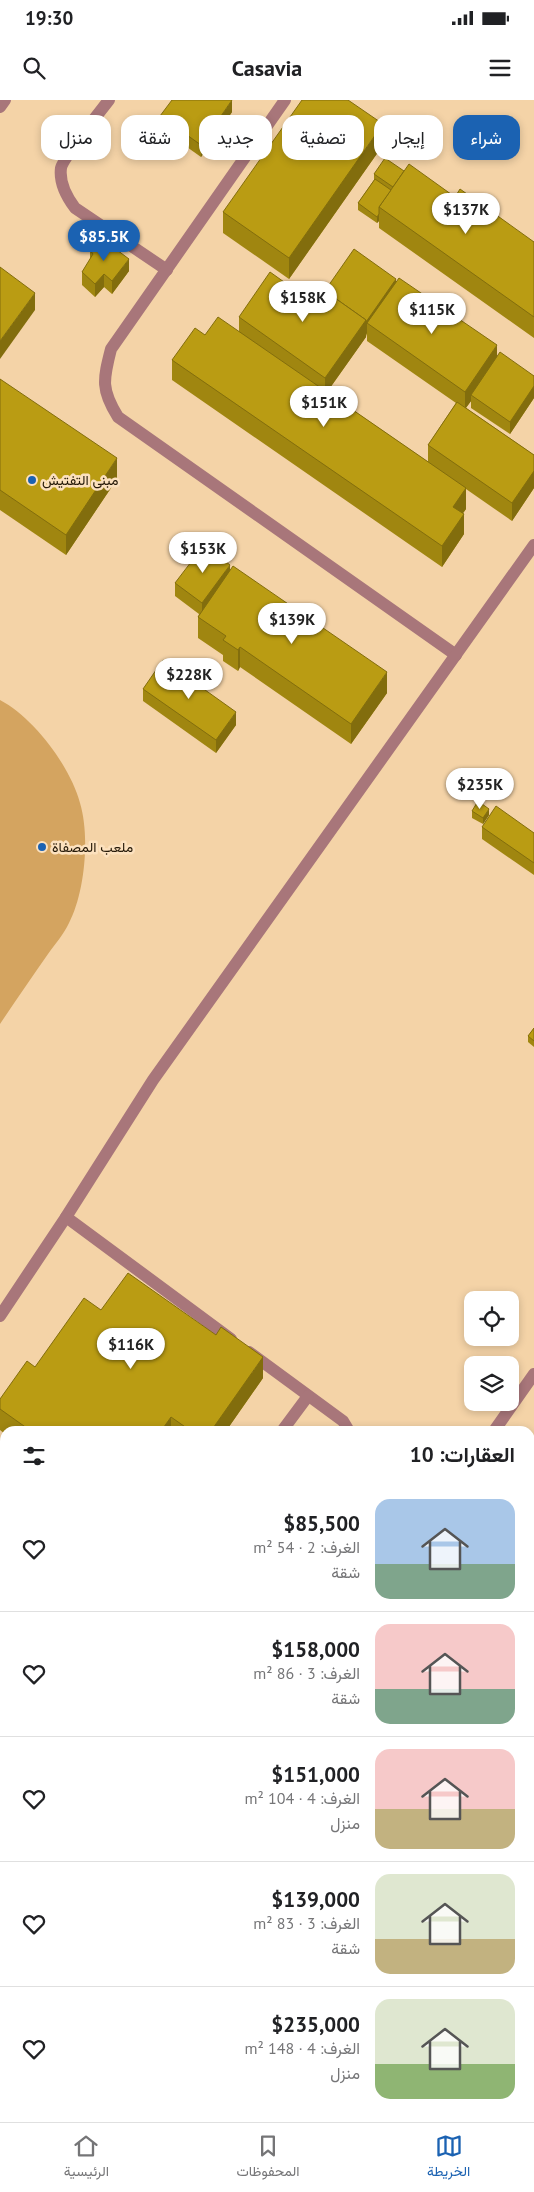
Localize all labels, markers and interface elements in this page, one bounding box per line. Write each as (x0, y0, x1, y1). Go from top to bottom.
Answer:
text: 19:30 (25, 6, 73, 30)
icon: search (20, 54, 48, 82)
text: Casavia (232, 54, 302, 82)
icon: menu (486, 54, 514, 82)
chip: منزل (41, 115, 111, 160)
chip: شقة (121, 115, 189, 160)
chip: جديد (199, 115, 272, 160)
chip: تصفية (282, 115, 364, 160)
chip: إيجار (374, 115, 443, 160)
chip: شراء (453, 115, 520, 160)
pin: $137K (431, 192, 501, 235)
text: $137K (443, 199, 489, 219)
pin: $85.5K (63, 220, 145, 262)
text: $85.5K (79, 226, 129, 246)
pin: $158K (268, 280, 338, 323)
text: $158K (280, 287, 326, 307)
pin: $115K (397, 292, 467, 335)
text: $115K (409, 299, 455, 319)
pin: $151K (289, 386, 359, 428)
text: $151K (301, 392, 347, 412)
place label: مبنى التفتيش (42, 471, 119, 489)
marker: مبنى التفتيش (26, 474, 38, 486)
pin: $153K (168, 532, 238, 574)
text: $153K (180, 538, 226, 558)
pin: $139K (257, 602, 327, 645)
text: $139K (269, 609, 315, 629)
pin: $228K (154, 658, 224, 700)
text: $228K (166, 664, 212, 684)
pin: $235K (445, 768, 515, 810)
text: $235K (457, 774, 503, 794)
place label: ملعب المصفاة (52, 838, 133, 856)
marker: ملعب المصفاة (36, 841, 48, 853)
map controls (464, 1291, 519, 1411)
button: locate (464, 1291, 519, 1346)
pin: $116K (96, 1328, 166, 1370)
text: $116K (108, 1334, 154, 1354)
button: layers (464, 1356, 519, 1411)
text: العقارات: 10 (410, 1441, 515, 1468)
icon: filters (20, 1442, 48, 1470)
text: $85,500 (283, 1510, 360, 1537)
icon: home (415, 1519, 475, 1579)
icon: heart (20, 1535, 48, 1563)
text: الغرف: 2 · 54 m² (253, 1537, 360, 1557)
text: شقة (331, 1562, 360, 1582)
text: $158,000 (271, 1636, 360, 1663)
icon: home (415, 1644, 475, 1704)
icon: heart (20, 1660, 48, 1688)
text: الغرف: 3 · 86 m² (253, 1663, 360, 1683)
text: شقة (331, 1688, 360, 1708)
text: $151,000 (271, 1761, 360, 1788)
icon: home (415, 1769, 475, 1829)
icon: heart (20, 1785, 48, 1813)
text: الغرف: 4 · 104 m² (244, 1788, 360, 1808)
text: منزل (330, 1813, 360, 1833)
text: $139,000 (271, 1886, 360, 1913)
icon: home (415, 1894, 475, 1954)
icon: heart (20, 1910, 48, 1938)
text: الغرف: 3 · 83 m² (253, 1913, 360, 1933)
text: شقة (331, 1938, 360, 1958)
text: $235,000 (271, 2011, 360, 2038)
icon: home (415, 2019, 475, 2079)
icon: heart (20, 2035, 48, 2063)
text: الغرف: 4 · 148 m² (244, 2038, 360, 2058)
text: منزل (330, 2063, 360, 2083)
tab: الرئيسية (64, 2132, 109, 2184)
tab: المحفوظات (236, 2132, 300, 2184)
tab: الخريطة (427, 2132, 470, 2184)

